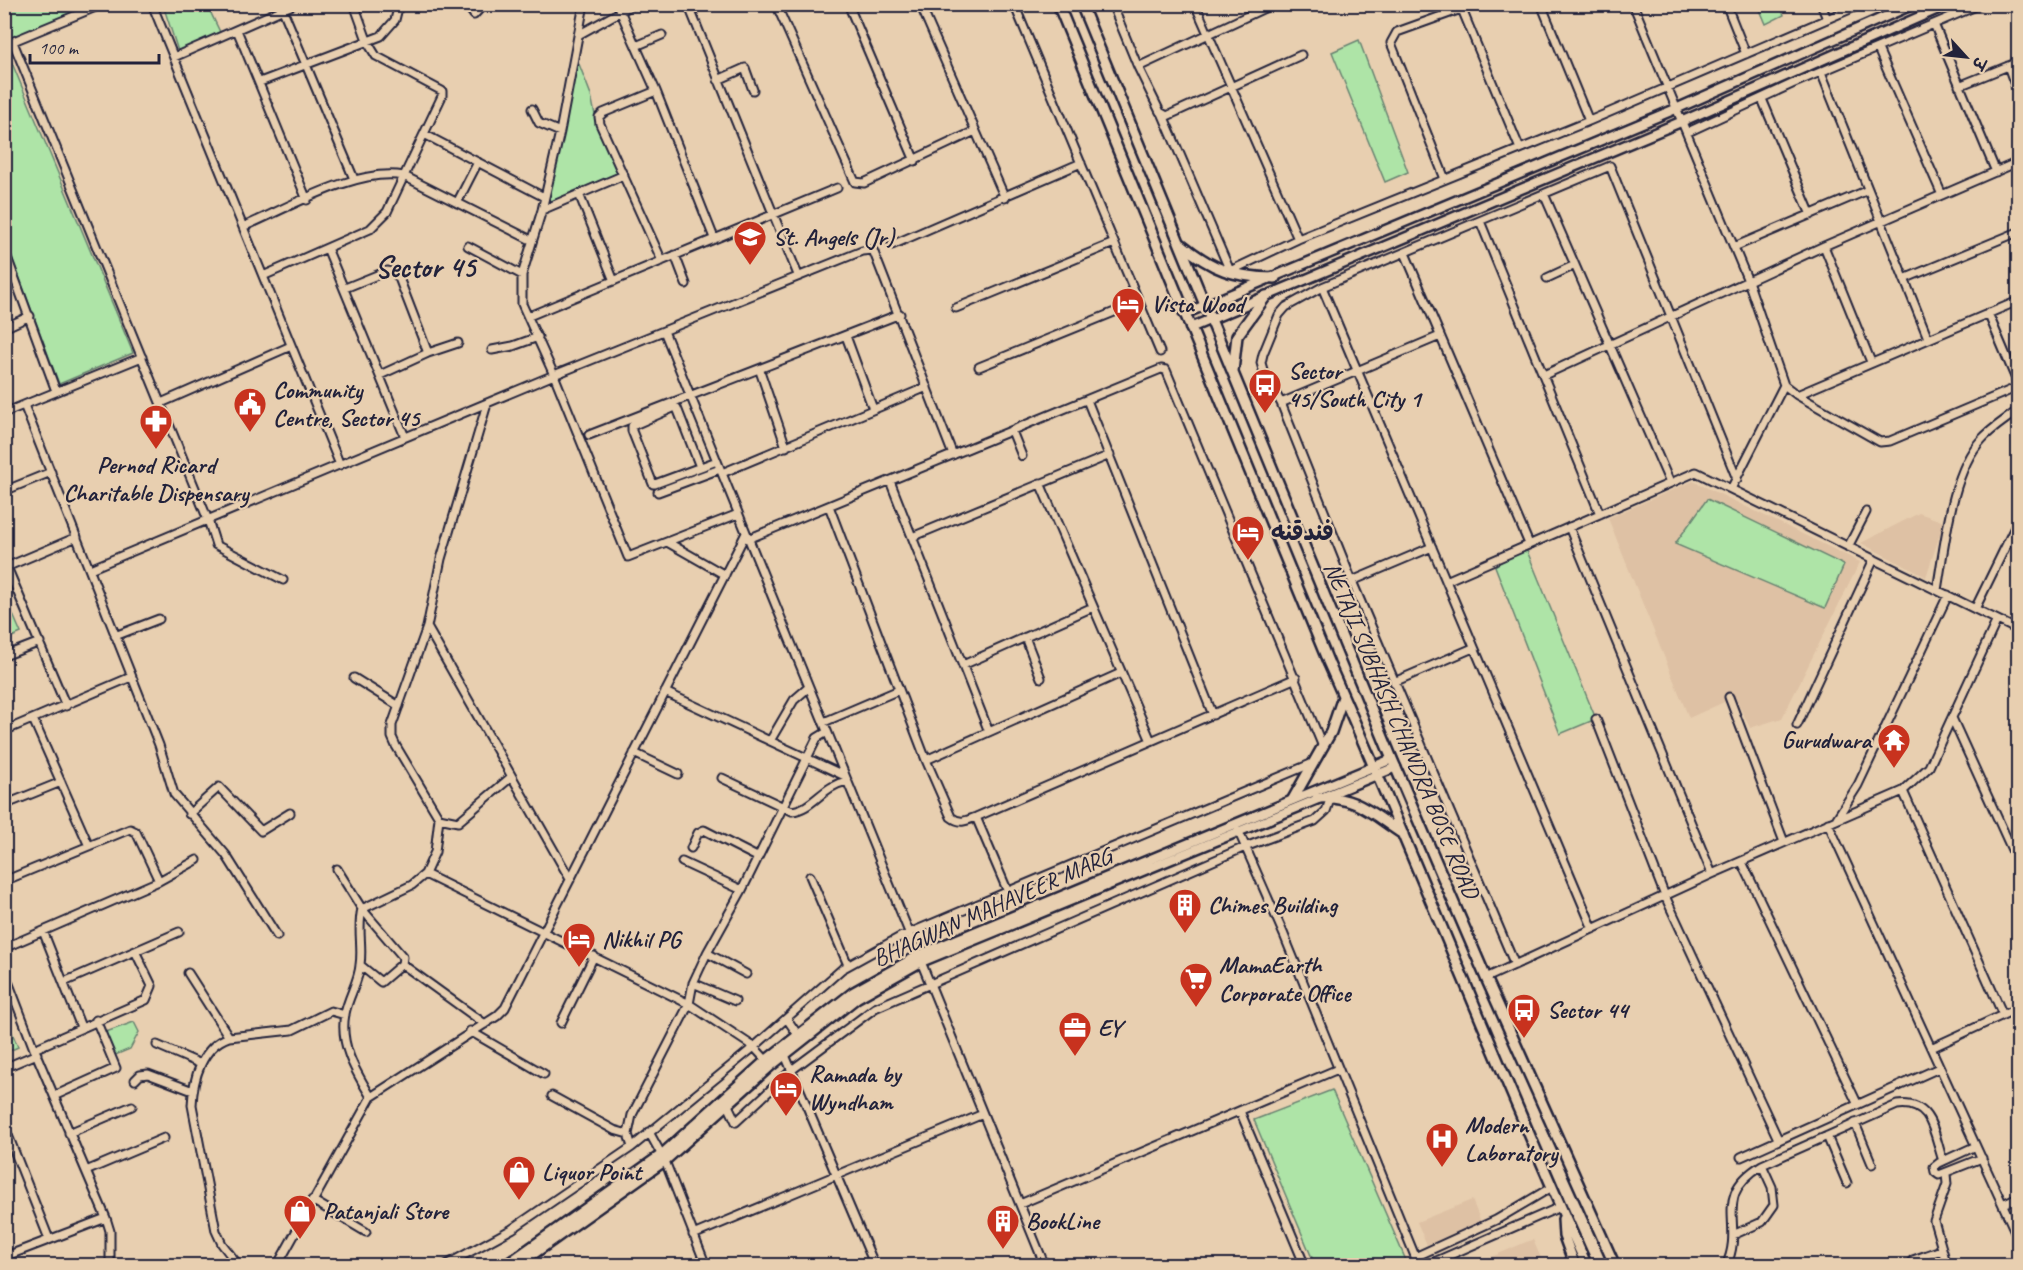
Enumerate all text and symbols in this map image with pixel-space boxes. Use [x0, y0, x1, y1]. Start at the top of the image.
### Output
scale bar [30, 27, 159, 65]
north arrow [1936, 27, 1996, 87]
text: 100 m [39, 37, 80, 59]
text: उ [1967, 52, 1991, 74]
school or university icon: St. Angels (Jr) [732, 219, 768, 266]
place label: St. Angels (Jr) [773, 222, 896, 252]
district label: Sector 45 [375, 248, 478, 286]
hotel icon: Vista Wood [1110, 286, 1146, 333]
place label: Vista Wood [1151, 289, 1248, 319]
place label: Sector 45/South City 1 [1288, 356, 1424, 414]
bus stop icon: Sector 45/South City 1 [1247, 367, 1283, 414]
place label: Community Centre, Sector 45 [273, 375, 422, 433]
public building icon: Community Centre, Sector 45 [232, 386, 268, 433]
pharmacy icon: Pernod Ricard Charitable Dispensary [138, 403, 174, 450]
place label: Pernod Ricard Charitable Dispensary [64, 450, 250, 508]
hotel icon: فندقنه [1230, 514, 1266, 561]
place label: فندقنه [1271, 517, 1334, 547]
street label: NETAJI SUBHASH CHANDRA BOSE ROAD [1317, 557, 1487, 905]
temple icon: Gurudwara [1876, 722, 1912, 769]
place label: Gurudwara [1781, 725, 1873, 755]
street label: BHAGWAN MAHAVEER MARG [868, 840, 1119, 973]
building icon: Chimes Building [1167, 887, 1203, 934]
place label: Chimes Building [1208, 890, 1339, 920]
hotel icon: Nikhil PG [561, 921, 597, 968]
place label: Nikhil PG [602, 924, 683, 954]
place label: MamaEarth Corporate Office [1219, 950, 1352, 1008]
supermarket icon: MamaEarth Corporate Office [1178, 961, 1214, 1008]
bus stop icon: Sector 44 [1506, 992, 1542, 1039]
place label: Sector 44 [1547, 995, 1631, 1025]
office icon: EY [1057, 1010, 1093, 1057]
place label: EY [1098, 1013, 1127, 1043]
place label: Ramada by Wyndham [809, 1059, 903, 1117]
hotel icon: Ramada by Wyndham [768, 1070, 804, 1117]
place label: Modern Laboratory [1465, 1110, 1559, 1168]
hospital icon: Modern Laboratory [1424, 1121, 1460, 1168]
shop icon: Liquor Point [501, 1154, 537, 1201]
place label: Liquor Point [542, 1157, 644, 1187]
shop icon: Patanjali Store [282, 1193, 318, 1240]
place label: Patanjali Store [323, 1196, 450, 1226]
building icon: BookLine [985, 1203, 1021, 1250]
place label: BookLine [1026, 1206, 1101, 1236]

